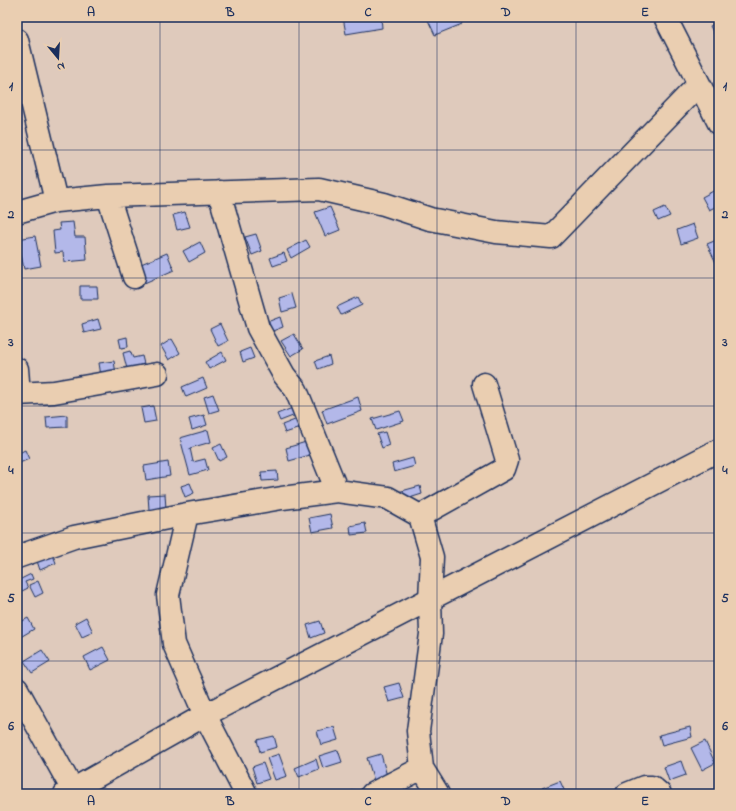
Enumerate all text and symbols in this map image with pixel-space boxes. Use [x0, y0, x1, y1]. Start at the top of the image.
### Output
text: A [87, 3, 95, 22]
text: B [225, 3, 235, 22]
text: C [364, 3, 372, 22]
text: D [500, 3, 511, 22]
text: E [641, 3, 649, 22]
north arrow [38, 38, 78, 78]
text: N [55, 58, 67, 75]
text: 1 [9, 77, 14, 96]
text: 1 [723, 77, 728, 96]
text: 2 [7, 205, 15, 224]
text: 2 [721, 205, 729, 224]
text: 3 [7, 333, 14, 352]
text: 3 [721, 333, 728, 352]
text: 4 [7, 461, 14, 480]
text: 4 [721, 461, 728, 480]
text: 5 [7, 589, 15, 608]
text: 5 [721, 589, 729, 608]
text: 6 [7, 717, 14, 736]
text: 6 [721, 717, 728, 736]
text: A [87, 792, 95, 811]
text: B [225, 792, 235, 811]
text: C [364, 792, 372, 811]
text: D [500, 792, 511, 811]
text: E [641, 792, 649, 811]

